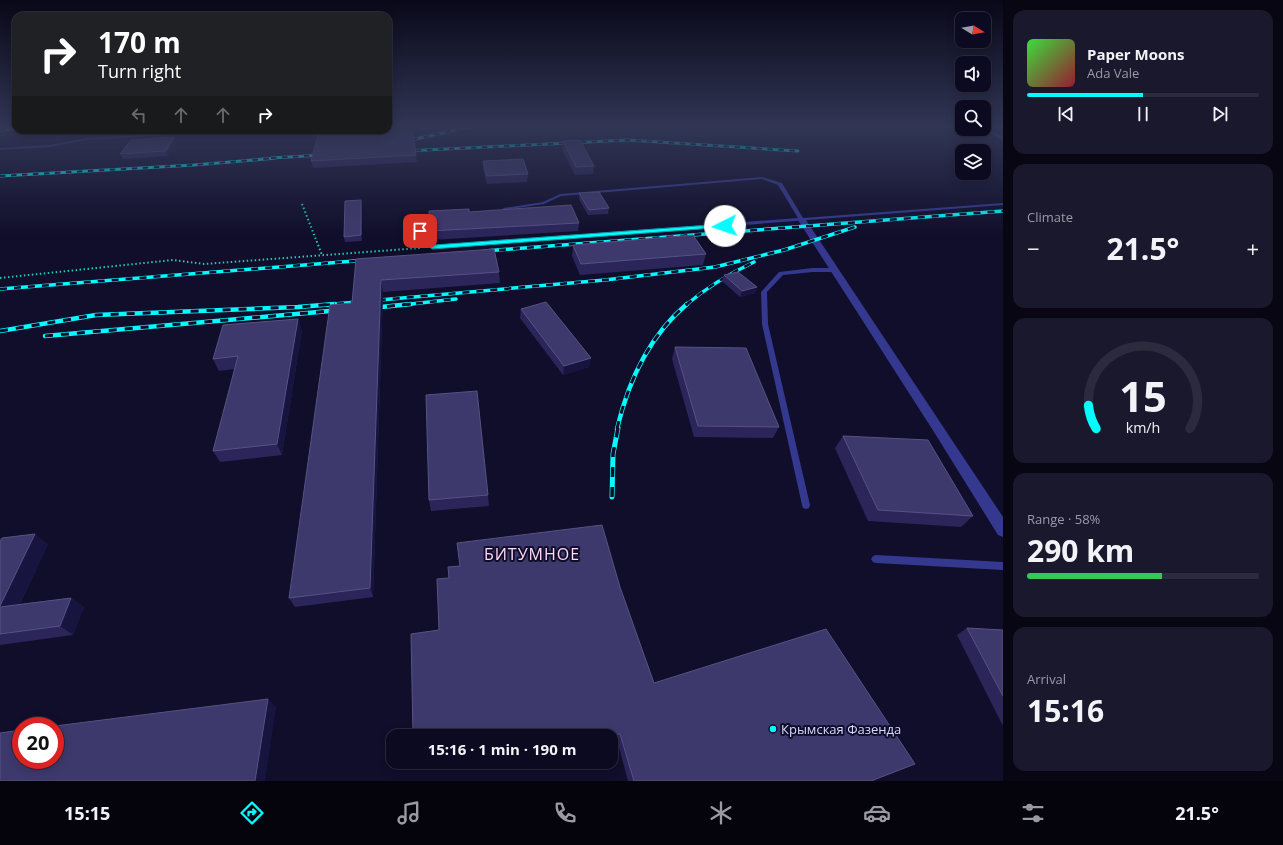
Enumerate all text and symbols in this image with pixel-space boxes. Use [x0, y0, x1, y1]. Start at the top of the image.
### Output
north arrow [955, 12, 991, 48]
map controls [955, 12, 991, 180]
text: 170 m [98, 23, 181, 61]
icon: right [32, 28, 84, 80]
text: Paper Moons [1087, 44, 1185, 64]
button: sound [955, 56, 991, 92]
text: Turn right [98, 59, 181, 83]
text: Ada Vale [1087, 64, 1139, 82]
button: search [955, 100, 991, 136]
icon: previous [1055, 103, 1077, 125]
icon: pause [1132, 103, 1154, 125]
icon: next [1209, 103, 1231, 125]
icon: left [128, 104, 150, 126]
icon: ahead [170, 104, 192, 126]
icon: ahead [212, 104, 234, 126]
icon: right [254, 104, 276, 126]
button: layers [955, 144, 991, 180]
position arrow [704, 205, 746, 247]
text: Climate [1027, 208, 1073, 226]
pin [403, 214, 437, 248]
icon: arrive [409, 220, 431, 242]
text: 21.5° [1107, 228, 1179, 269]
text: − [1027, 233, 1040, 263]
text: + [1246, 233, 1259, 263]
text: 15 [1119, 367, 1167, 423]
text: km/h [1126, 417, 1160, 436]
text: Range · 58% [1027, 510, 1100, 528]
text: 290 km [1027, 530, 1134, 571]
district label: БИТУМНОЕ [484, 543, 580, 565]
text: Arrival [1027, 670, 1066, 688]
text: 15:16 [1027, 690, 1104, 731]
speed limit sign: 20 [12, 717, 64, 769]
place label: Крымская Фазенда [781, 720, 901, 738]
marker: Крымская Фазенда [768, 724, 778, 734]
text: 15:16 · 1 min · 190 m [428, 739, 576, 759]
icon: directions [238, 799, 266, 827]
icon: music [395, 799, 423, 827]
icon: phone [551, 799, 579, 827]
icon: climate [707, 799, 735, 827]
icon: car [863, 799, 891, 827]
icon: filters [1019, 799, 1047, 827]
text: 15:15 [64, 801, 110, 825]
text: 21.5° [1175, 801, 1219, 825]

